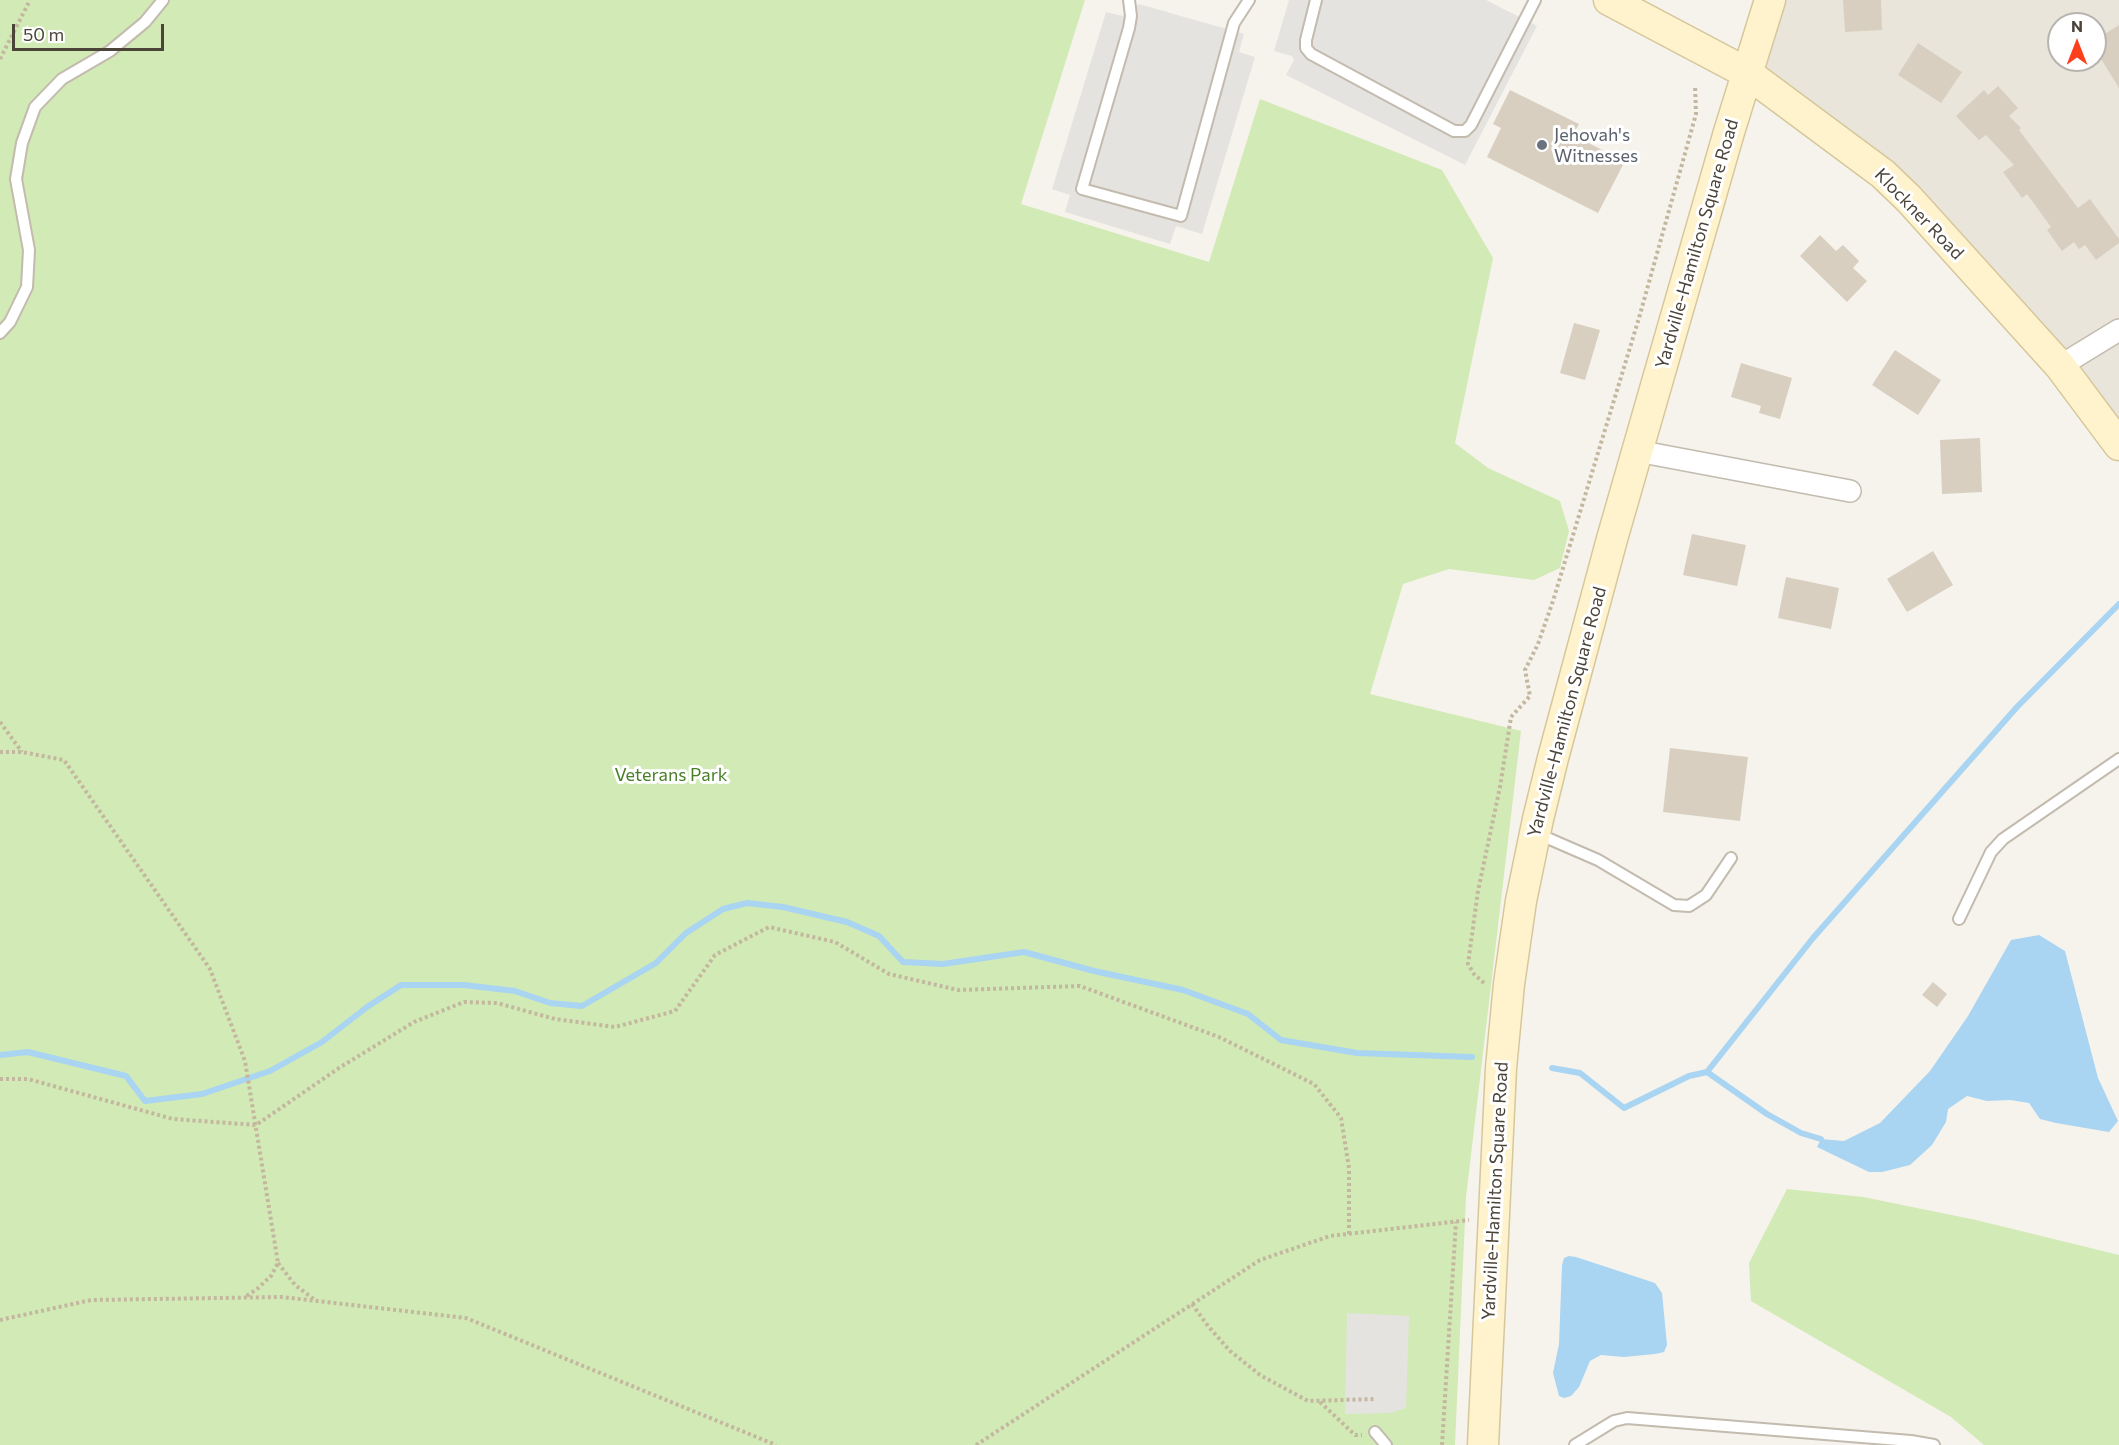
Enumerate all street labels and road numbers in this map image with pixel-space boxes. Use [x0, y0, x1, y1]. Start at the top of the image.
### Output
street label: Yardville-Hamilton Square Road [1651, 117, 1743, 371]
street label: Klockner Road [1870, 164, 1968, 264]
street label: Yardville-Hamilton Square Road [1523, 584, 1611, 840]
street label: Yardville-Hamilton Square Road [1477, 1061, 1513, 1321]

